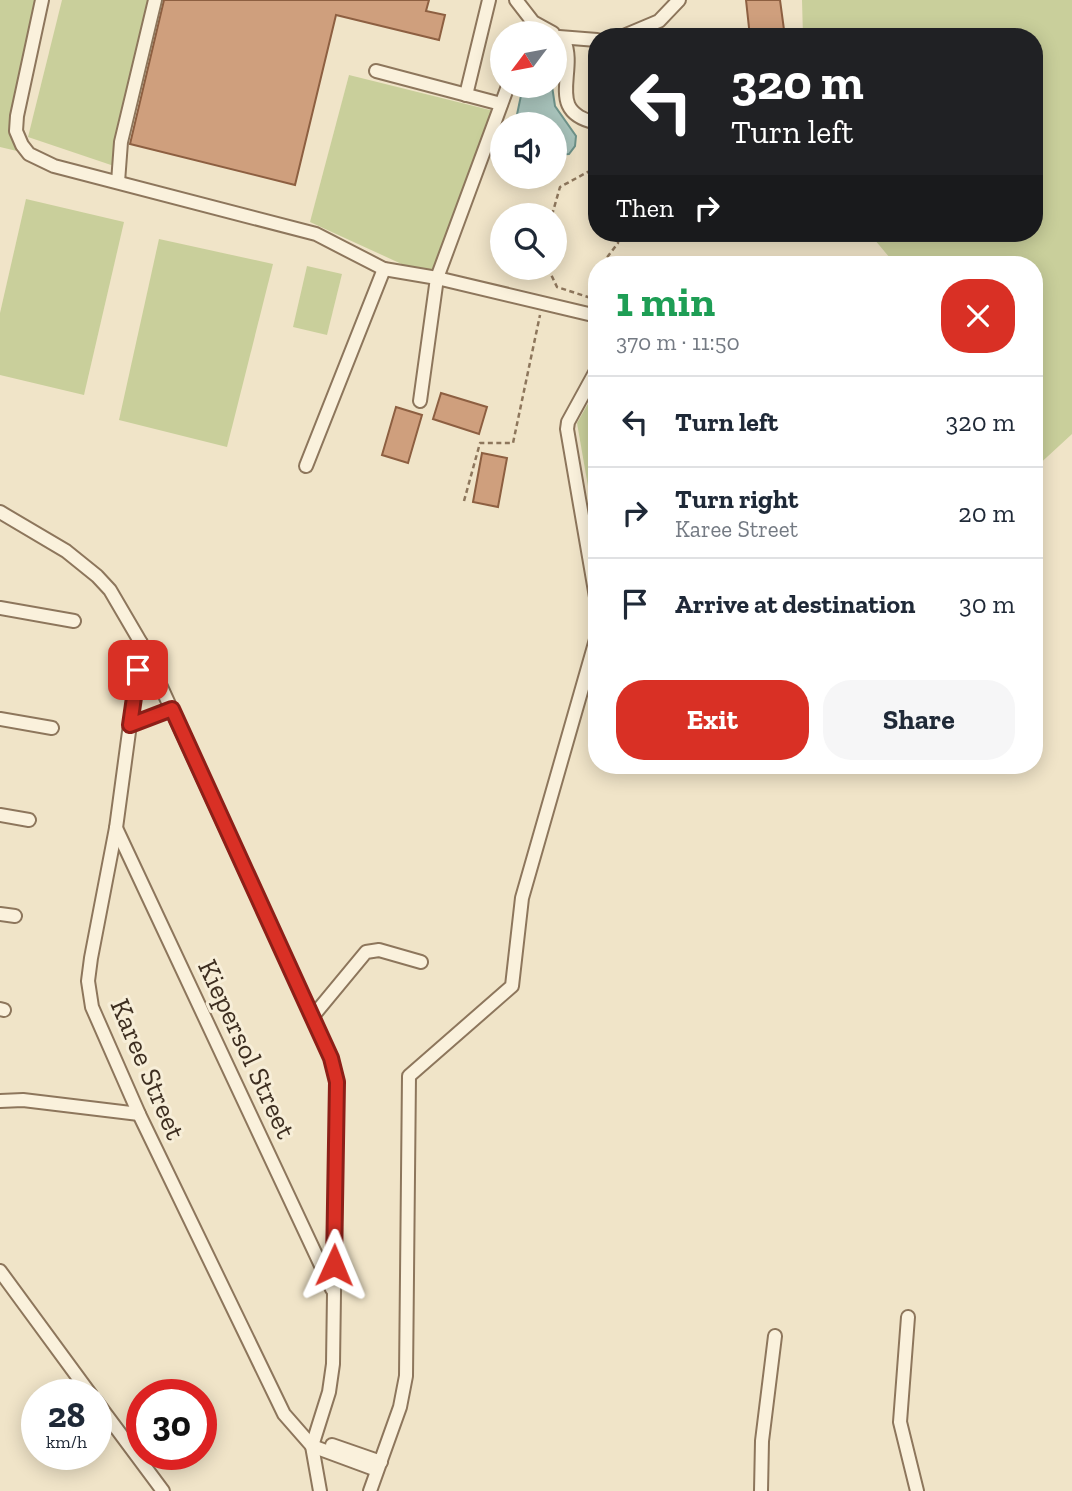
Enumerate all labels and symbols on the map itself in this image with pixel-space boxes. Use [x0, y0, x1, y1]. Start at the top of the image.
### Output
north arrow [490, 21, 567, 98]
pin [108, 640, 168, 700]
street label: Kiepersol Street [191, 954, 303, 1144]
street label: Karee Street [104, 994, 193, 1145]
position arrow [297, 1228, 371, 1302]
speed limit sign: 30 [126, 1379, 217, 1470]

